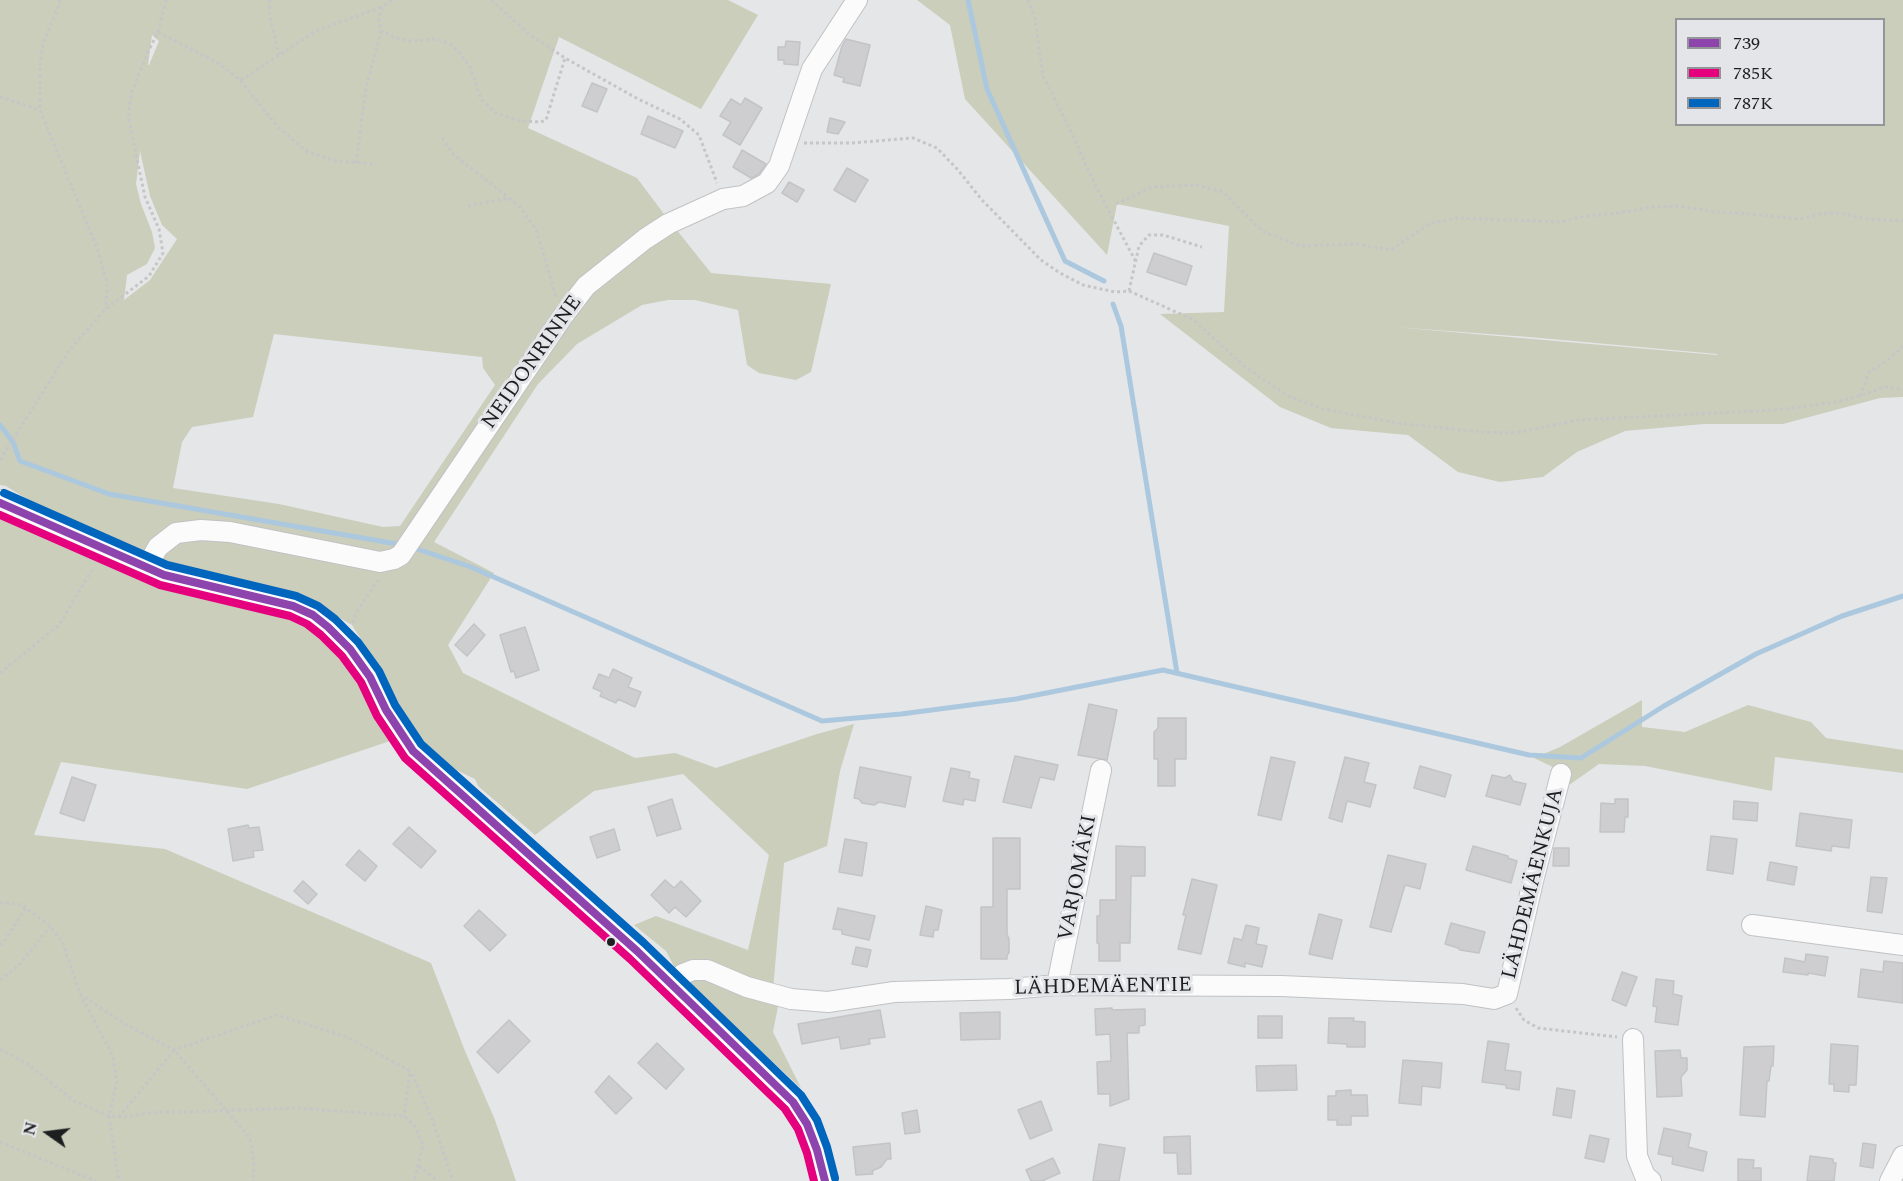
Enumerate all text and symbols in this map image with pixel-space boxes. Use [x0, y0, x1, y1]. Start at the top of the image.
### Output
legend [1675, 18, 1885, 126]
text: 739 [1733, 30, 1760, 57]
text: 785K [1733, 60, 1773, 87]
text: 787K [1733, 90, 1773, 117]
street label: NEIDONRINNE [478, 291, 588, 435]
street label: LÄHDEMÄENKUJA [1498, 786, 1570, 982]
street label: VARJOMÄKI [1054, 813, 1104, 943]
unlabelled marker [605, 936, 617, 948]
street label: LÄHDEMÄENTIE [1014, 974, 1192, 1002]
north arrow [18, 1103, 78, 1163]
text: N [17, 1119, 44, 1138]

